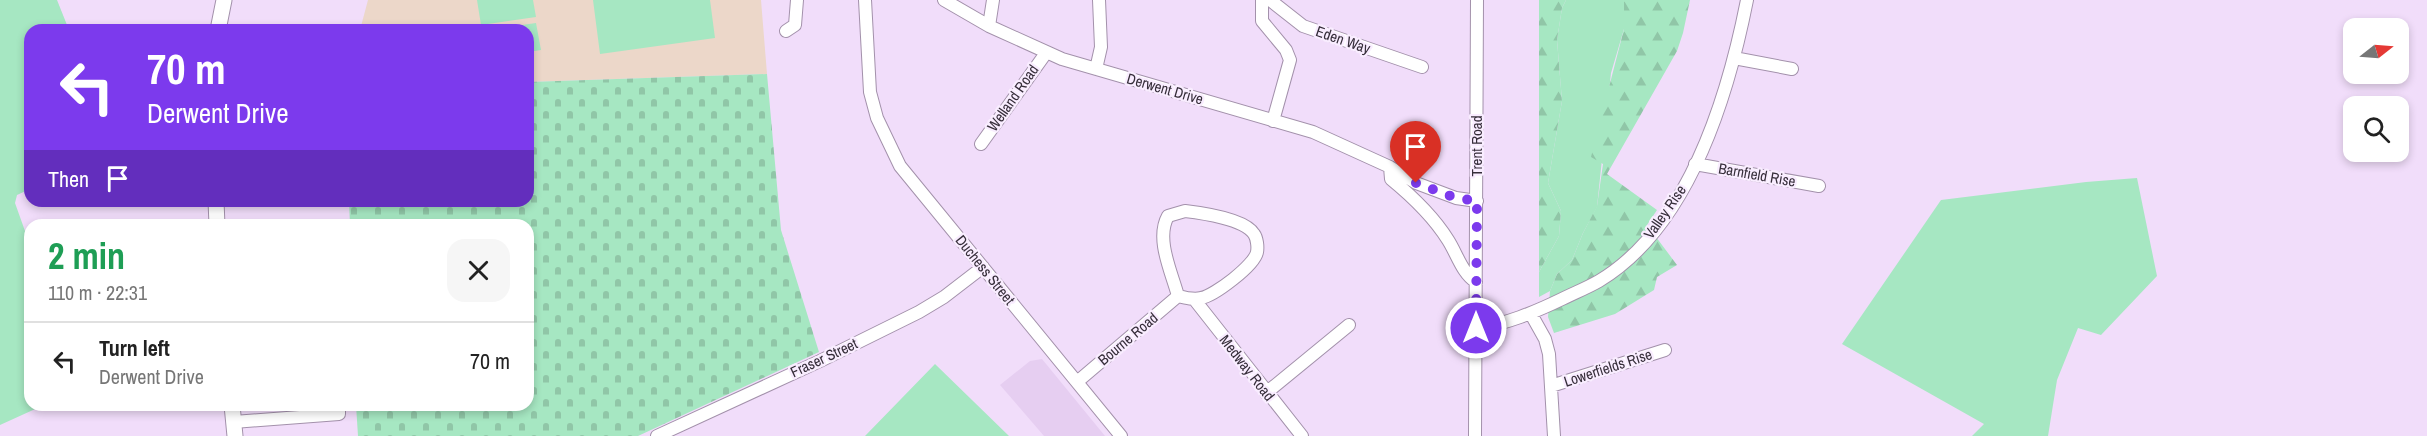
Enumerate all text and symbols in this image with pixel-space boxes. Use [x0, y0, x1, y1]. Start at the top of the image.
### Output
north arrow [2343, 18, 2409, 84]
map controls [2343, 18, 2409, 162]
street label: Eden Way [1313, 20, 1374, 59]
text: 70 m [147, 41, 226, 97]
icon: left [48, 48, 126, 126]
street label: Welland Road [982, 60, 1043, 135]
street label: Derwent Drive [1124, 68, 1206, 109]
text: Derwent Drive [147, 95, 288, 131]
button: search [2343, 96, 2409, 162]
street label: Trent Road [1466, 115, 1487, 177]
pin [1390, 121, 1441, 183]
icon: arrive [1399, 130, 1432, 163]
street label: Barnfield Rise [1717, 157, 1797, 192]
icon: arrive [101, 162, 134, 195]
text: Then [48, 164, 89, 194]
street label: Valley Rise [1638, 180, 1691, 243]
street label: Duchess Street [951, 230, 1020, 309]
text: 2 min [48, 232, 125, 280]
button: close [447, 239, 510, 302]
text: 110 m · 22:31 [48, 279, 147, 306]
position arrow [1444, 296, 1508, 360]
street label: Bourne Road [1093, 307, 1162, 370]
street label: Medway Road [1215, 330, 1280, 405]
text: Turn left [99, 333, 170, 363]
street label: Fraser Street [787, 333, 861, 382]
street label: Lowerfields Rise [1561, 343, 1655, 392]
icon: left [48, 345, 81, 378]
text: 70 m [470, 346, 510, 376]
text: Derwent Drive [99, 363, 204, 390]

